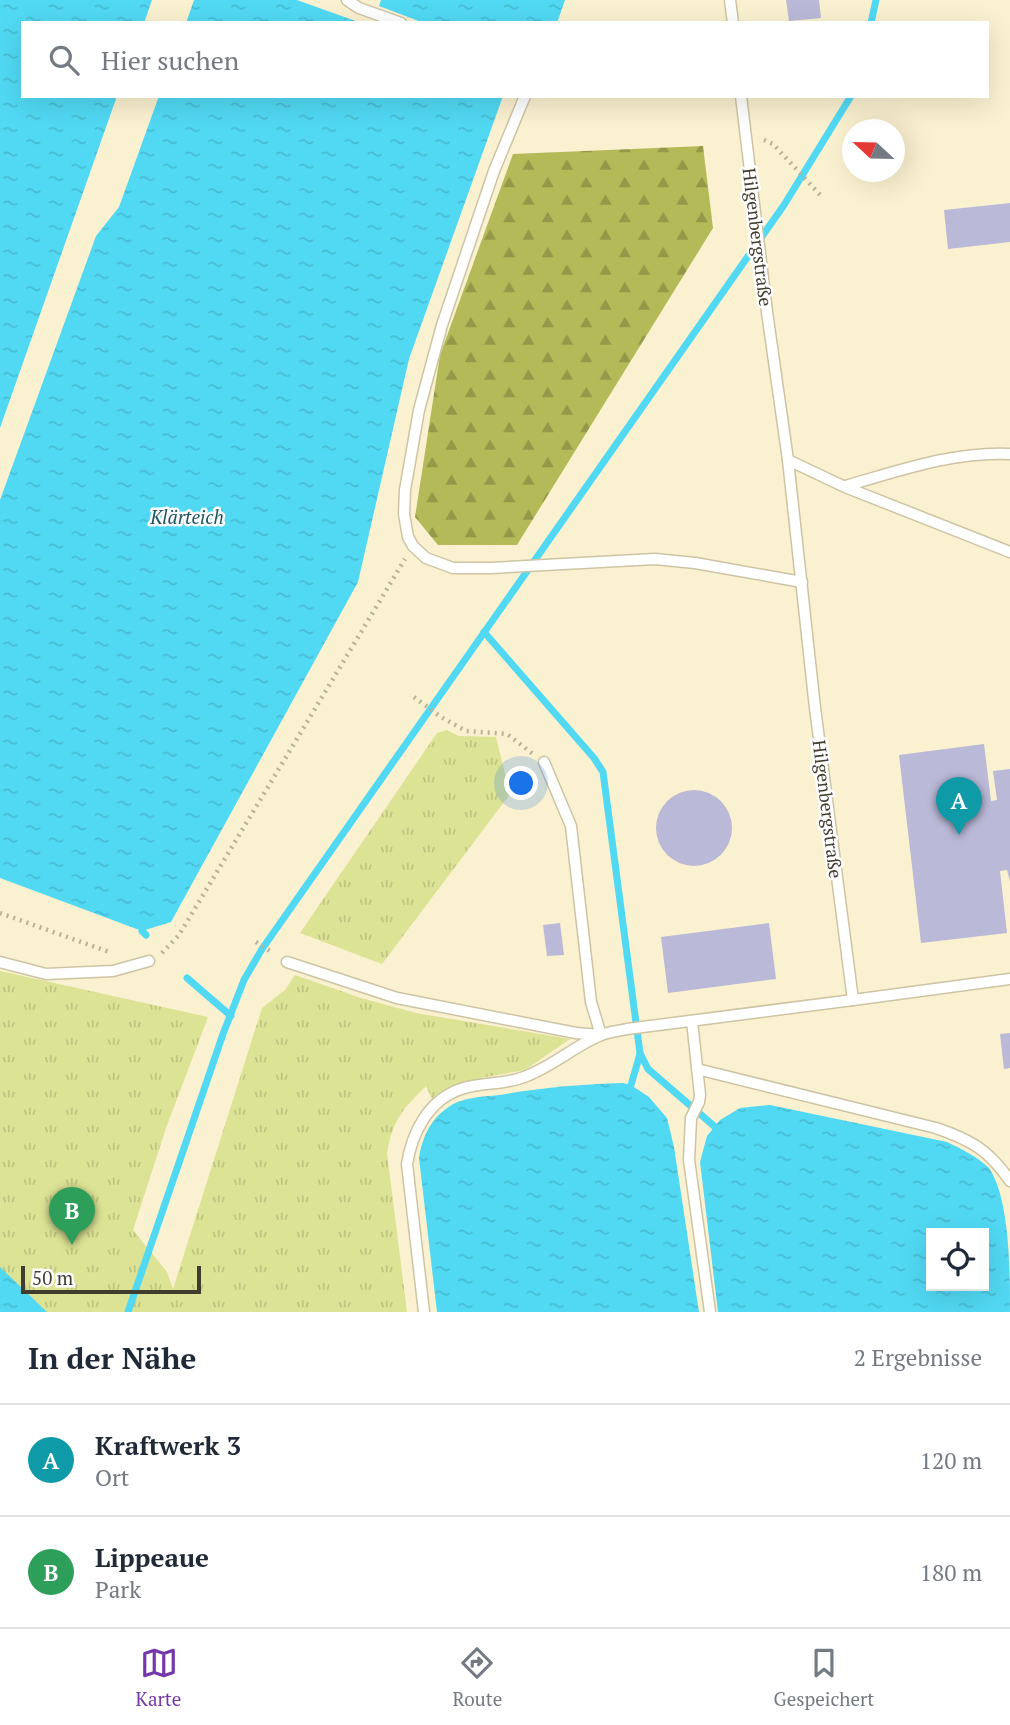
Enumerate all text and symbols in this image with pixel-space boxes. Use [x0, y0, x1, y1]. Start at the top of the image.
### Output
search box [21, 21, 989, 98]
icon: search [45, 41, 83, 79]
text: Hier suchen [101, 43, 239, 77]
north arrow [842, 119, 905, 182]
street label: Hilgenbergstraße [738, 166, 778, 308]
water label: Klärteich [149, 504, 224, 529]
street label: Hilgenbergstraße [808, 738, 848, 880]
your location [504, 766, 538, 800]
pin: A [936, 777, 982, 835]
pin: B [49, 1187, 95, 1245]
map controls [926, 1228, 989, 1291]
button: locate [926, 1228, 989, 1291]
scale bar [21, 1263, 201, 1295]
text: 50 m [32, 1265, 73, 1290]
text: In der Nähe [28, 1338, 196, 1378]
text: 2 Ergebnisse [854, 1342, 982, 1373]
text: Kraftwerk 3 [95, 1428, 241, 1462]
text: A [43, 1445, 59, 1476]
text: 120 m [920, 1445, 982, 1476]
text: Ort [95, 1462, 129, 1493]
text: Lippeaue [95, 1540, 209, 1574]
text: B [44, 1557, 58, 1588]
text: 180 m [920, 1557, 982, 1588]
text: Park [95, 1574, 141, 1605]
tab: Karte [136, 1644, 181, 1711]
tab: Route [453, 1644, 502, 1711]
tab: Gespeichert [774, 1644, 874, 1711]

